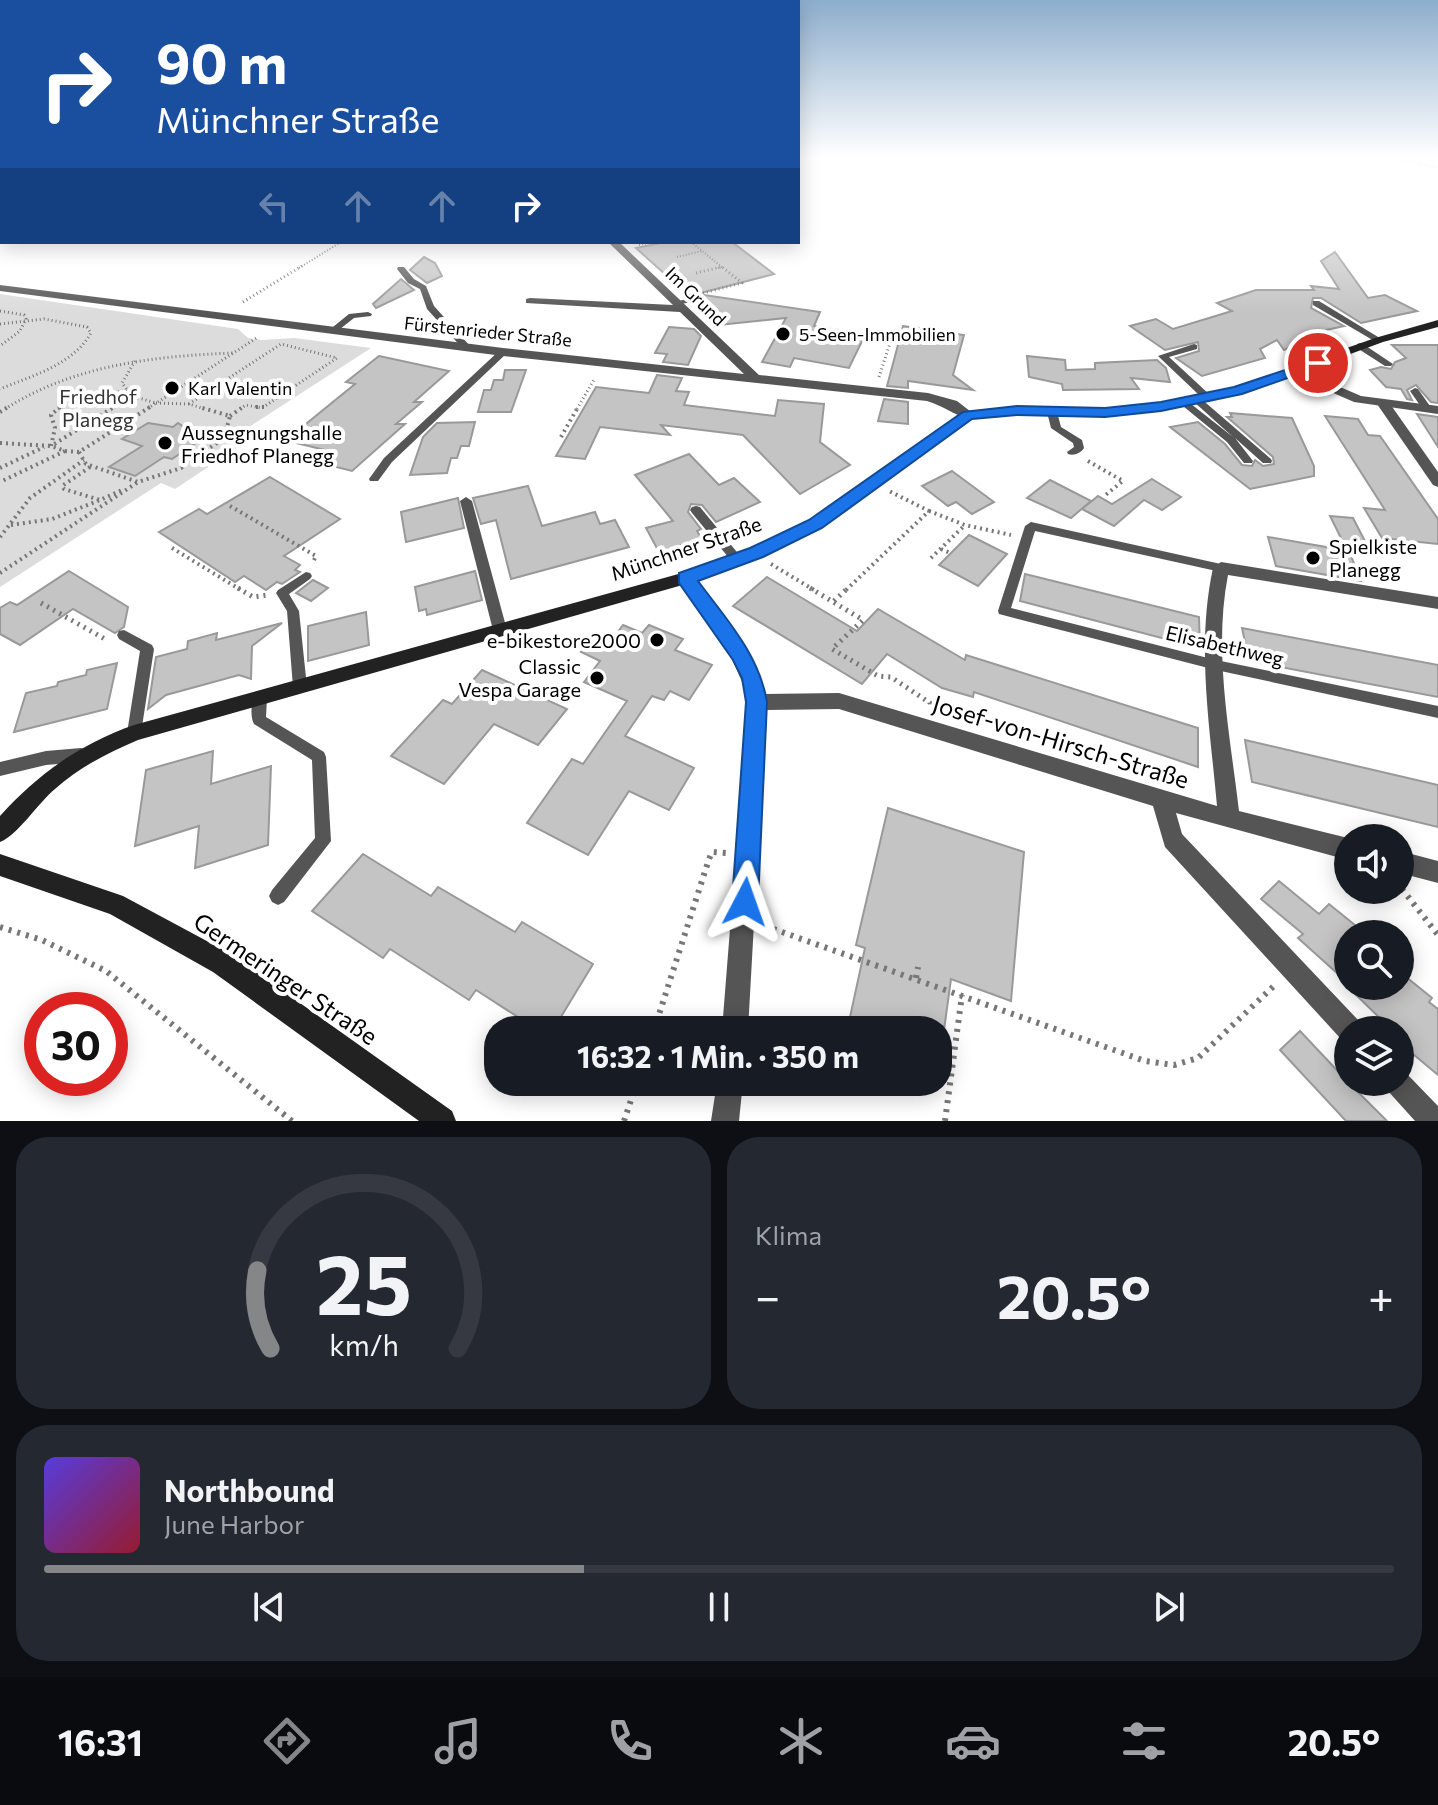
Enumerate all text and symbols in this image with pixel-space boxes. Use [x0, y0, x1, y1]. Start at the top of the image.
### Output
text: 90 m [156, 27, 287, 96]
icon: right [24, 32, 128, 136]
text: Münchner Straße [156, 96, 440, 140]
icon: left [252, 184, 296, 228]
icon: ahead [336, 184, 380, 228]
icon: ahead [420, 184, 464, 228]
icon: right [504, 184, 548, 228]
street label: Im Grund [661, 262, 731, 330]
street label: Fürstenrieder Straße [403, 311, 573, 351]
place label: 5-Seen-Immobilien [799, 323, 956, 345]
marker: 5-Seen-Immobilien [774, 325, 792, 343]
pin [1284, 329, 1352, 397]
icon: arrive [1296, 341, 1340, 385]
place label: Karl Valentin [188, 377, 292, 399]
marker: Karl Valentin [163, 379, 181, 397]
park label: Friedhof Planegg [59, 384, 137, 431]
place label: Aussegnungshalle Friedhof Planegg [181, 420, 342, 467]
marker: Aussegnungshalle Friedhof Planegg [156, 434, 174, 452]
street label: Münchner Straße [608, 511, 764, 585]
place label: Spielkiste Planegg [1329, 534, 1417, 581]
marker: Spielkiste Planegg [1304, 549, 1322, 567]
street label: Elisabethweg [1164, 620, 1286, 670]
place label: e-bikestore2000 [487, 628, 641, 652]
marker: e-bikestore2000 [648, 631, 666, 649]
place label: Classic Vespa Garage [458, 654, 581, 701]
marker: Classic Vespa Garage [588, 669, 606, 687]
street label: Josef-von-Hirsch-Straße [929, 688, 1193, 794]
map controls [1334, 824, 1414, 1096]
button: sound [1334, 824, 1414, 904]
position arrow [703, 860, 787, 944]
street label: Germeringer Straße [189, 906, 383, 1050]
button: search [1334, 920, 1414, 1000]
speed limit sign: 30 [24, 992, 128, 1096]
button: layers [1334, 1016, 1414, 1096]
text: 16:32 · 1 Min. · 350 m [577, 1037, 859, 1074]
text: Klima [755, 1219, 822, 1250]
text: 25 [316, 1230, 411, 1332]
text: 20.5° [997, 1258, 1151, 1331]
text: − [755, 1268, 780, 1322]
text: + [1368, 1268, 1394, 1322]
text: km/h [329, 1327, 398, 1362]
text: Northbound [164, 1471, 335, 1508]
text: June Harbor [164, 1508, 304, 1539]
icon: previous [247, 1585, 291, 1629]
icon: pause [697, 1585, 741, 1629]
icon: next [1147, 1585, 1191, 1629]
icon: directions [259, 1713, 315, 1769]
icon: music [430, 1713, 486, 1769]
icon: phone [602, 1713, 658, 1769]
icon: climate [773, 1713, 829, 1769]
icon: car [945, 1713, 1001, 1769]
icon: filters [1116, 1713, 1172, 1769]
text: 16:31 [58, 1719, 143, 1763]
text: 20.5° [1288, 1719, 1380, 1763]

